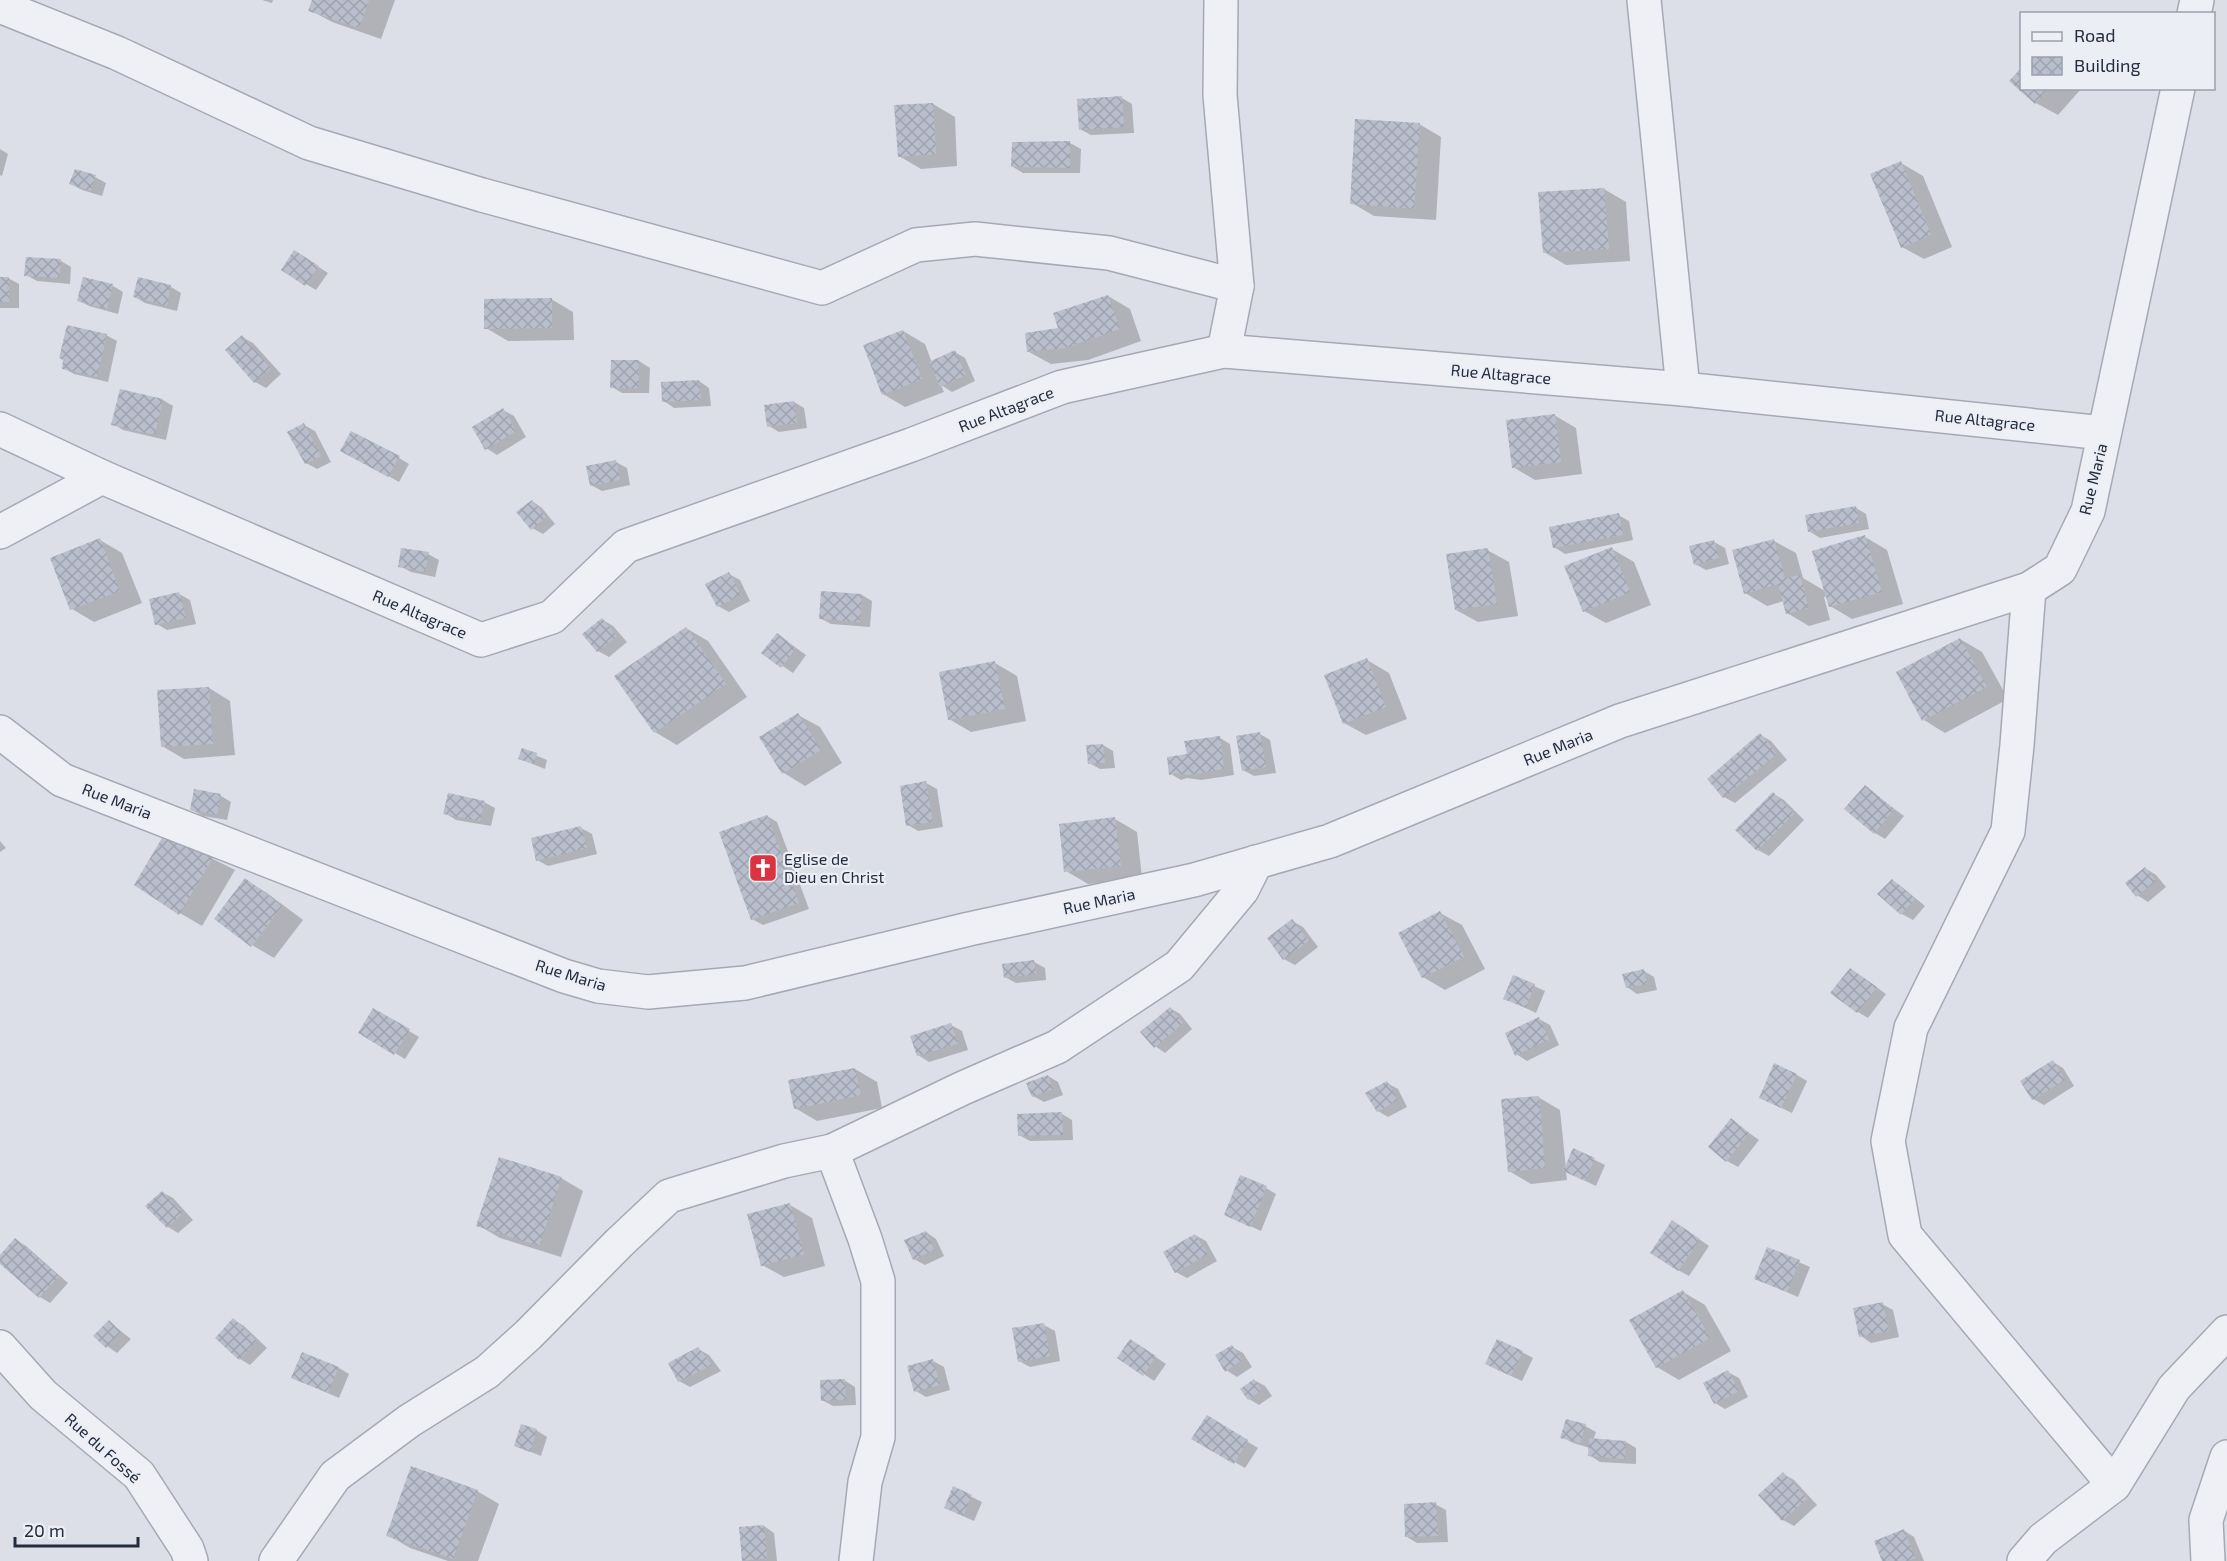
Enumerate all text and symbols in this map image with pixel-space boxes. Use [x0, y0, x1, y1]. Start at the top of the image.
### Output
legend [2020, 12, 2215, 90]
text: Road [2074, 24, 2115, 46]
text: Building [2074, 54, 2141, 76]
street label: Rue Altagrace [1450, 360, 1552, 387]
street label: Rue Altagrace [955, 382, 1056, 435]
street label: Rue Altagrace [1934, 405, 2036, 434]
street label: Rue Maria [2074, 441, 2111, 517]
street label: Rue Altagrace [370, 585, 470, 642]
street label: Rue Maria [1520, 724, 1595, 769]
street label: Rue Maria [80, 779, 155, 823]
place label: Eglise de Dieu en Christ [784, 849, 884, 886]
church icon: Eglise de Dieu en Christ [747, 852, 779, 884]
street label: Rue Maria [1061, 884, 1137, 917]
street label: Rue Maria [533, 955, 609, 994]
street label: Rue du Fossé [62, 1409, 145, 1487]
scale bar [15, 1510, 138, 1548]
text: 20 m [24, 1519, 65, 1541]

